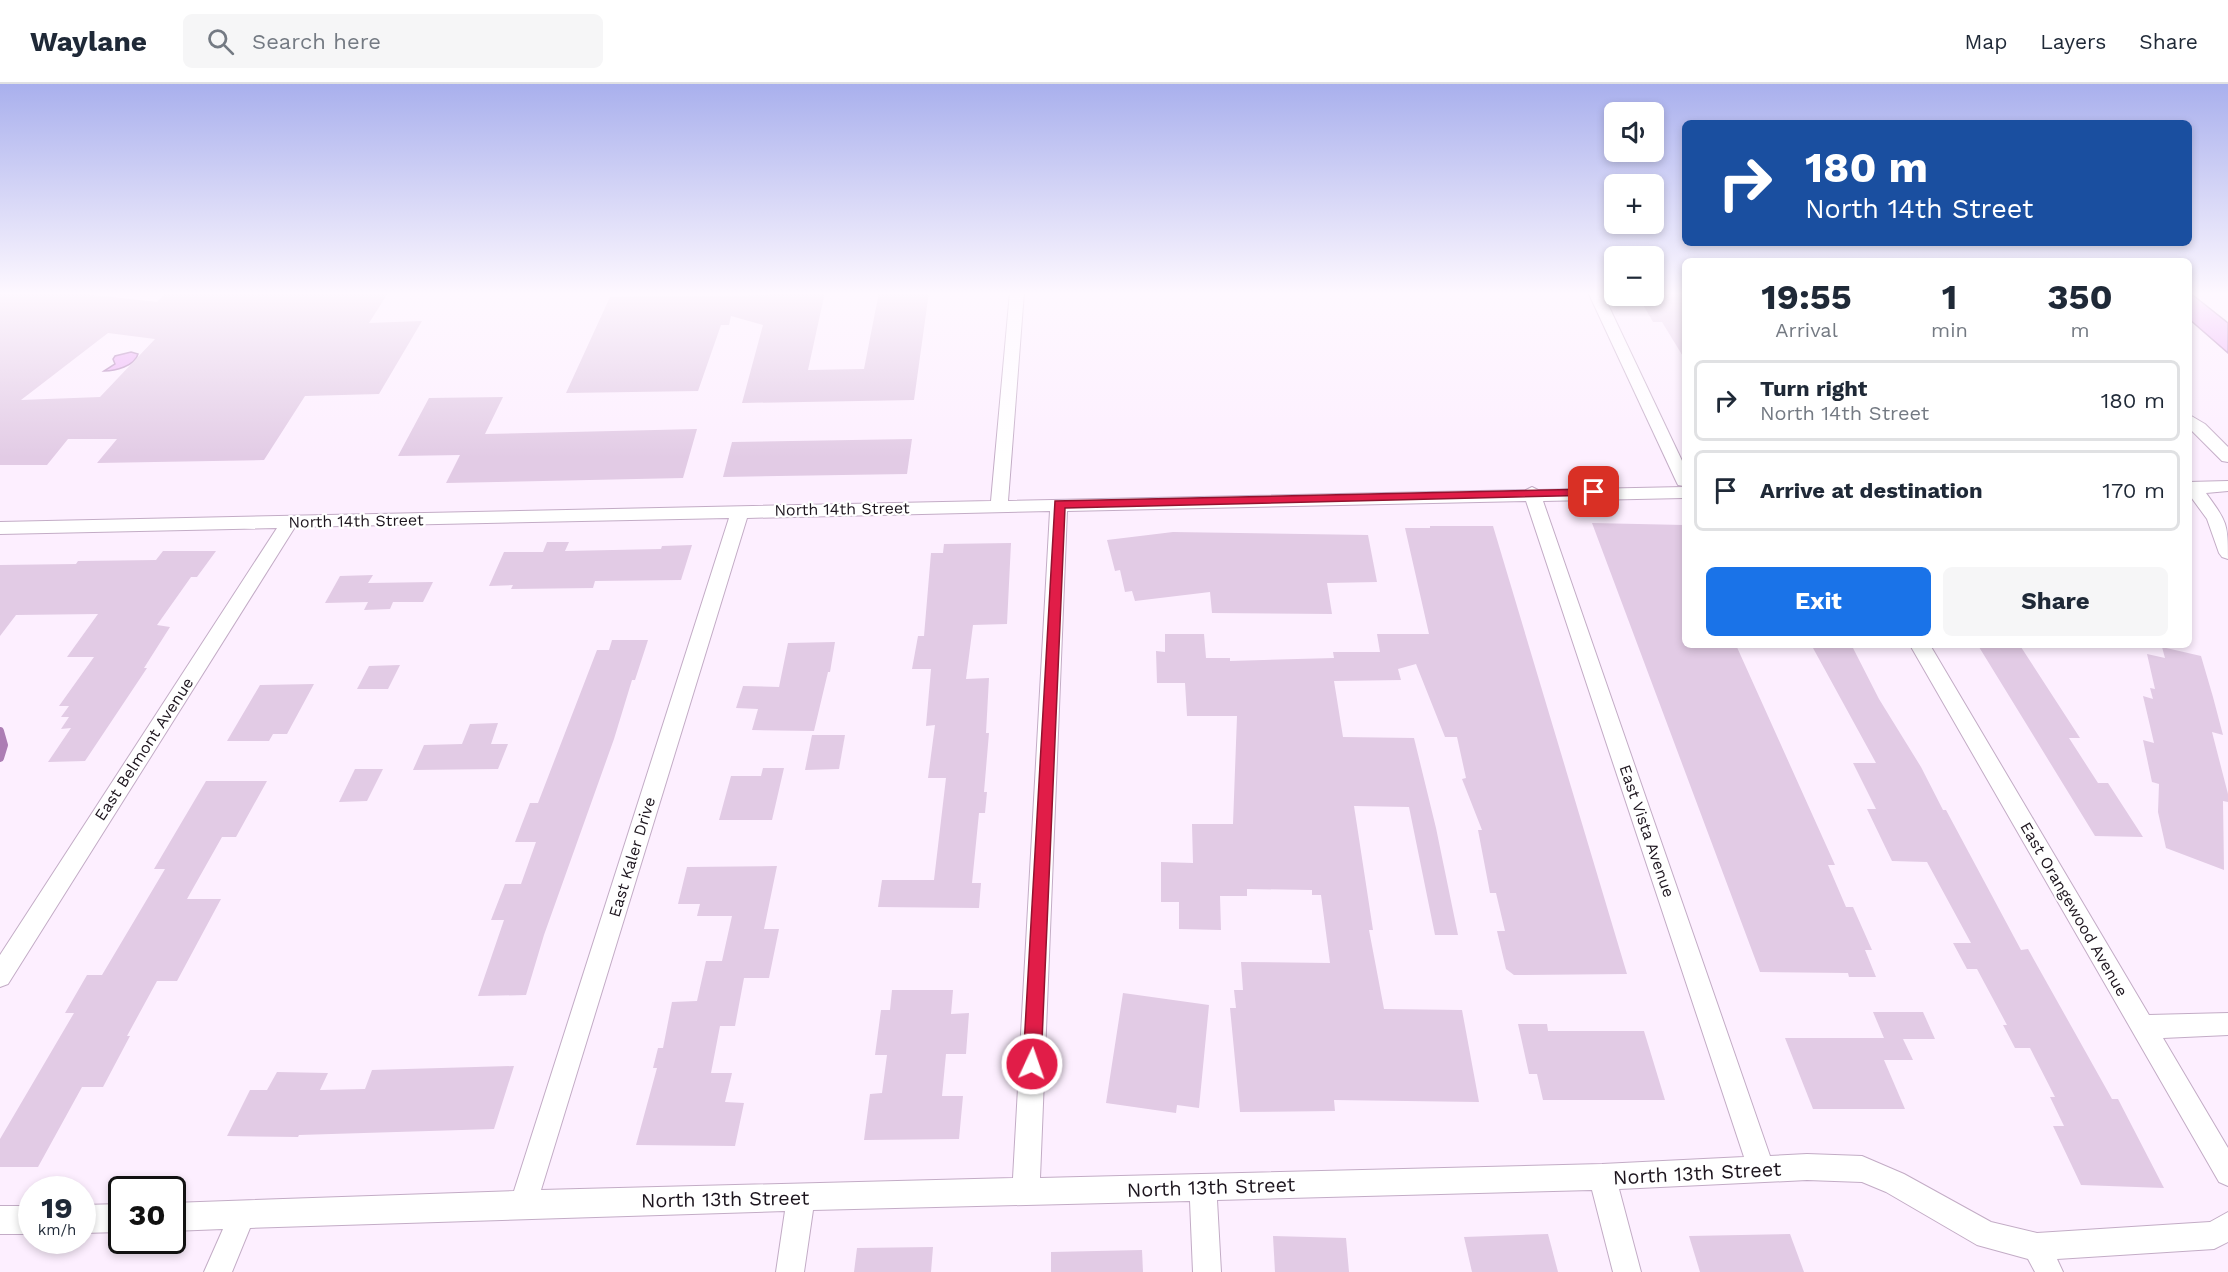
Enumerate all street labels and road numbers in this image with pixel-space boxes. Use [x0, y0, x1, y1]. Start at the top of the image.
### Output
street label: North 14th Street [774, 498, 910, 520]
street label: North 14th Street [288, 510, 424, 532]
street label: East Belmont Avenue [91, 674, 197, 824]
street label: East Vista Avenue [1615, 762, 1679, 900]
street label: East Kaler Drive [605, 795, 659, 919]
street label: East Orangewood Avenue [2016, 818, 2132, 1000]
street label: North 13th Street [1612, 1157, 1782, 1189]
street label: North 13th Street [1126, 1172, 1296, 1202]
street label: North 13th Street [641, 1186, 810, 1212]

